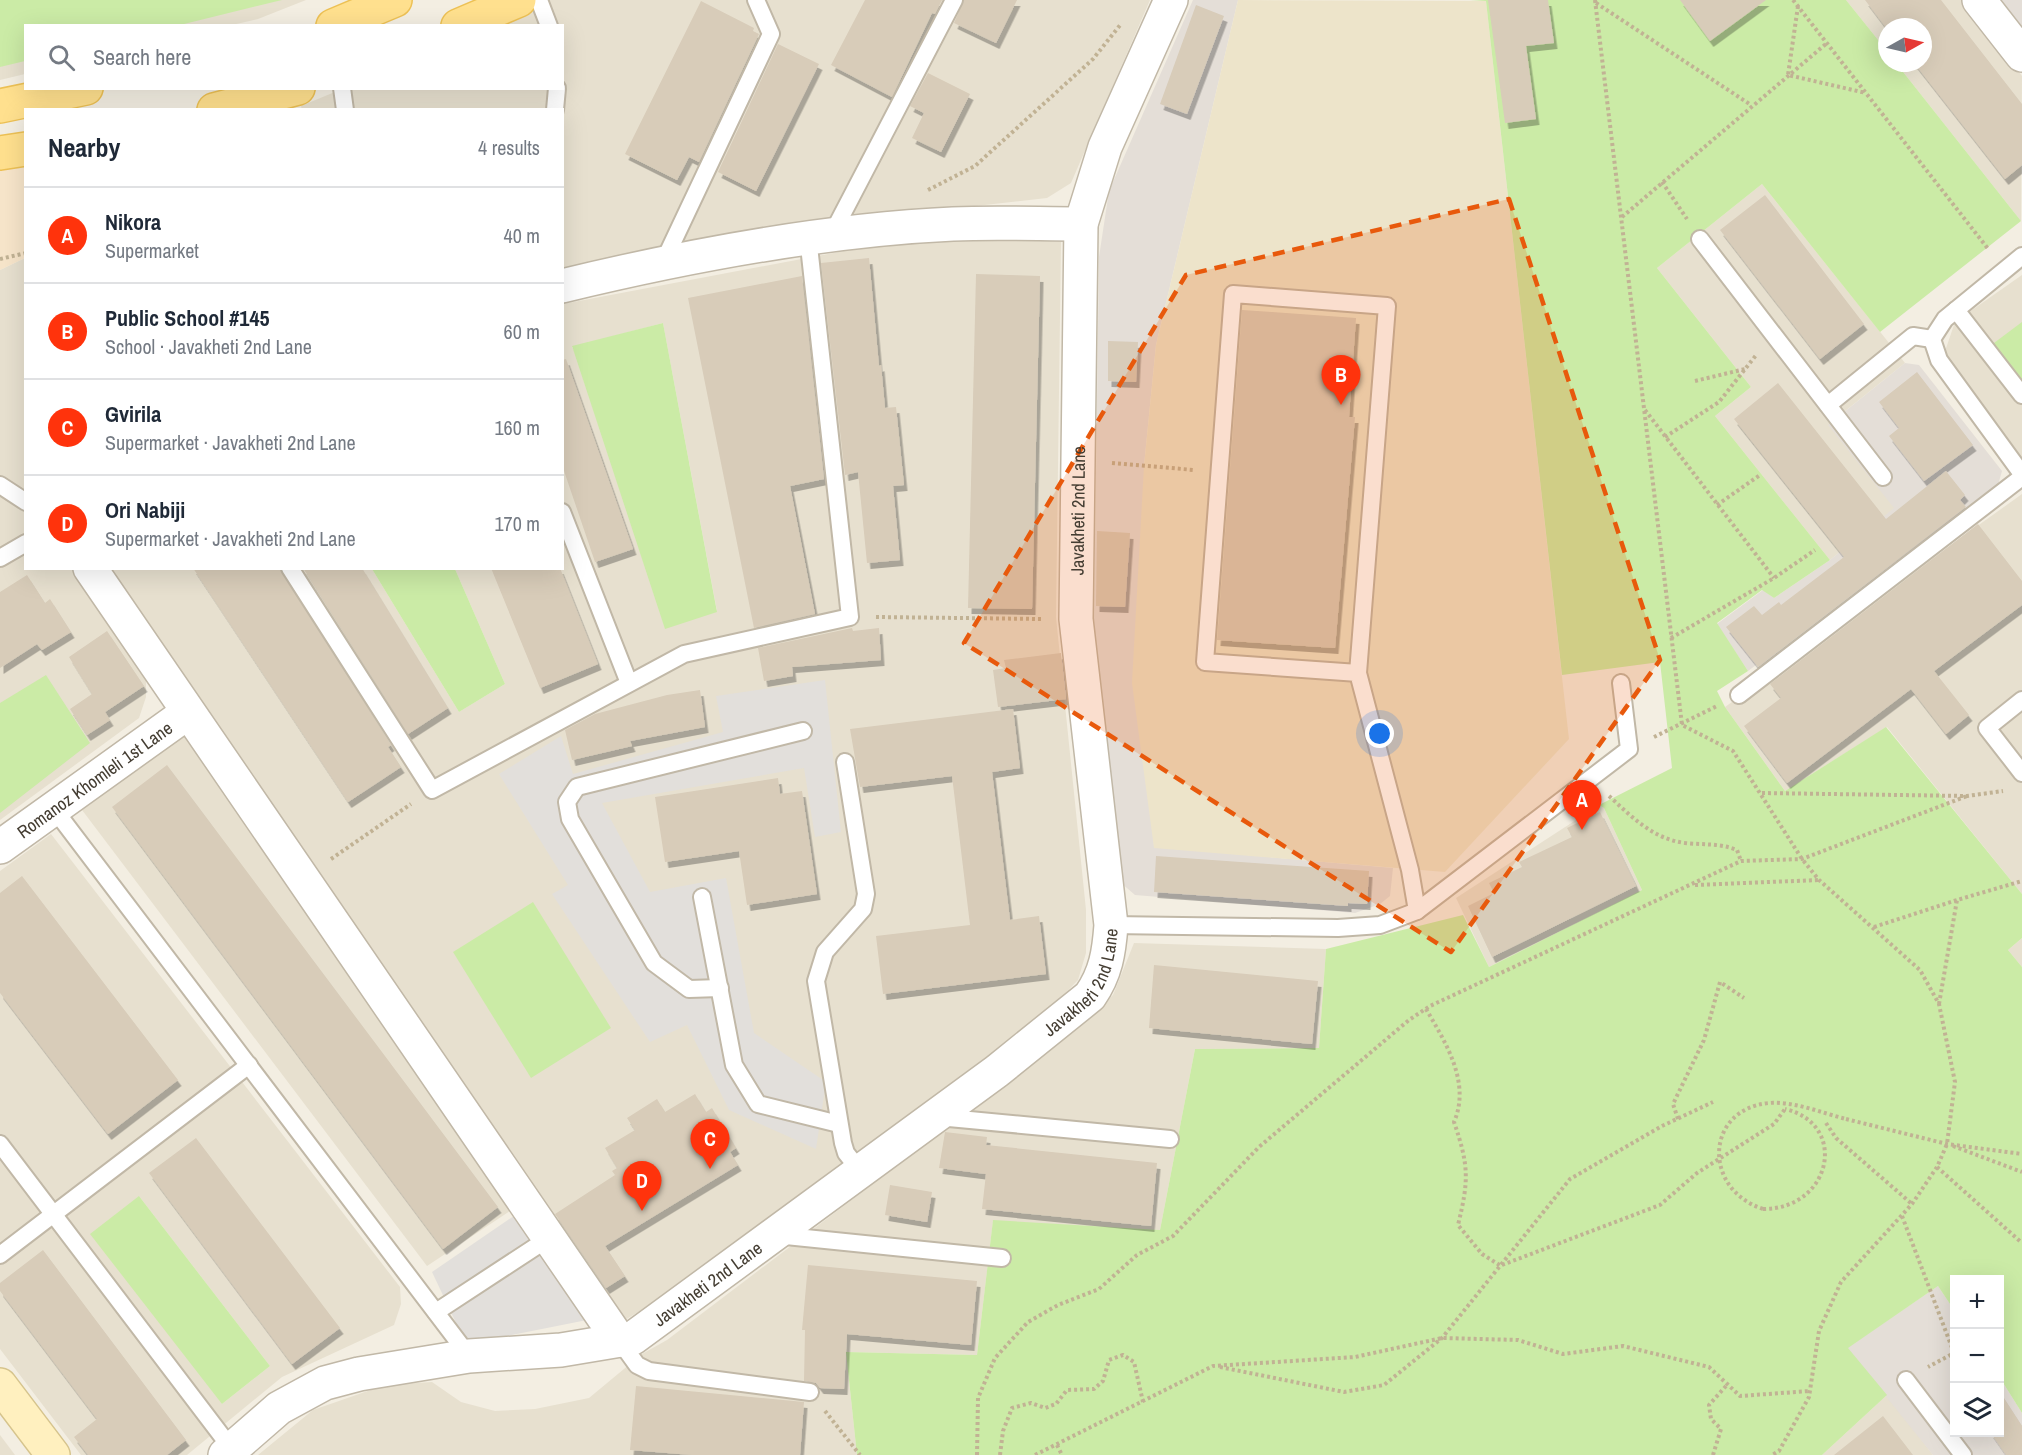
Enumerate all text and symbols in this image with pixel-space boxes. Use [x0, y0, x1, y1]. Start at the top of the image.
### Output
north arrow [1878, 18, 1932, 72]
search box [24, 24, 564, 90]
icon: search [45, 41, 78, 74]
text: Search here [93, 42, 191, 72]
text: Nearby [48, 130, 120, 165]
text: 4 results [478, 134, 540, 161]
text: Nikora [105, 207, 161, 237]
text: A [62, 222, 73, 249]
text: 40 m [504, 222, 540, 249]
text: Supermarket [105, 237, 199, 264]
text: Public School #145 [105, 303, 269, 333]
text: B [62, 318, 73, 345]
text: 60 m [504, 318, 540, 345]
text: School · Javakheti 2nd Lane [105, 333, 312, 360]
pin: B [1322, 356, 1360, 405]
text: Gvirila [105, 399, 161, 429]
text: C [62, 414, 73, 441]
text: 160 m [494, 414, 540, 441]
text: Supermarket · Javakheti 2nd Lane [105, 429, 356, 456]
street label: Javakheti 2nd Lane [1064, 446, 1091, 575]
text: Ori Nabiji [105, 495, 185, 525]
text: D [62, 510, 73, 537]
text: 170 m [494, 510, 540, 537]
text: Supermarket · Javakheti 2nd Lane [105, 525, 356, 552]
street label: Romanoz Khomleli 1st Lane [12, 715, 177, 844]
your location [1365, 719, 1394, 748]
pin: A [1562, 780, 1602, 830]
street label: Javakheti 2nd Lane [1038, 927, 1123, 1042]
pin: C [690, 1120, 730, 1169]
pin: D [622, 1162, 662, 1211]
street label: Javakheti 2nd Lane [648, 1235, 767, 1332]
map controls [1950, 1275, 2004, 1437]
button: + [1950, 1275, 2004, 1329]
button: − [1950, 1329, 2004, 1383]
button: layers [1950, 1383, 2004, 1437]

